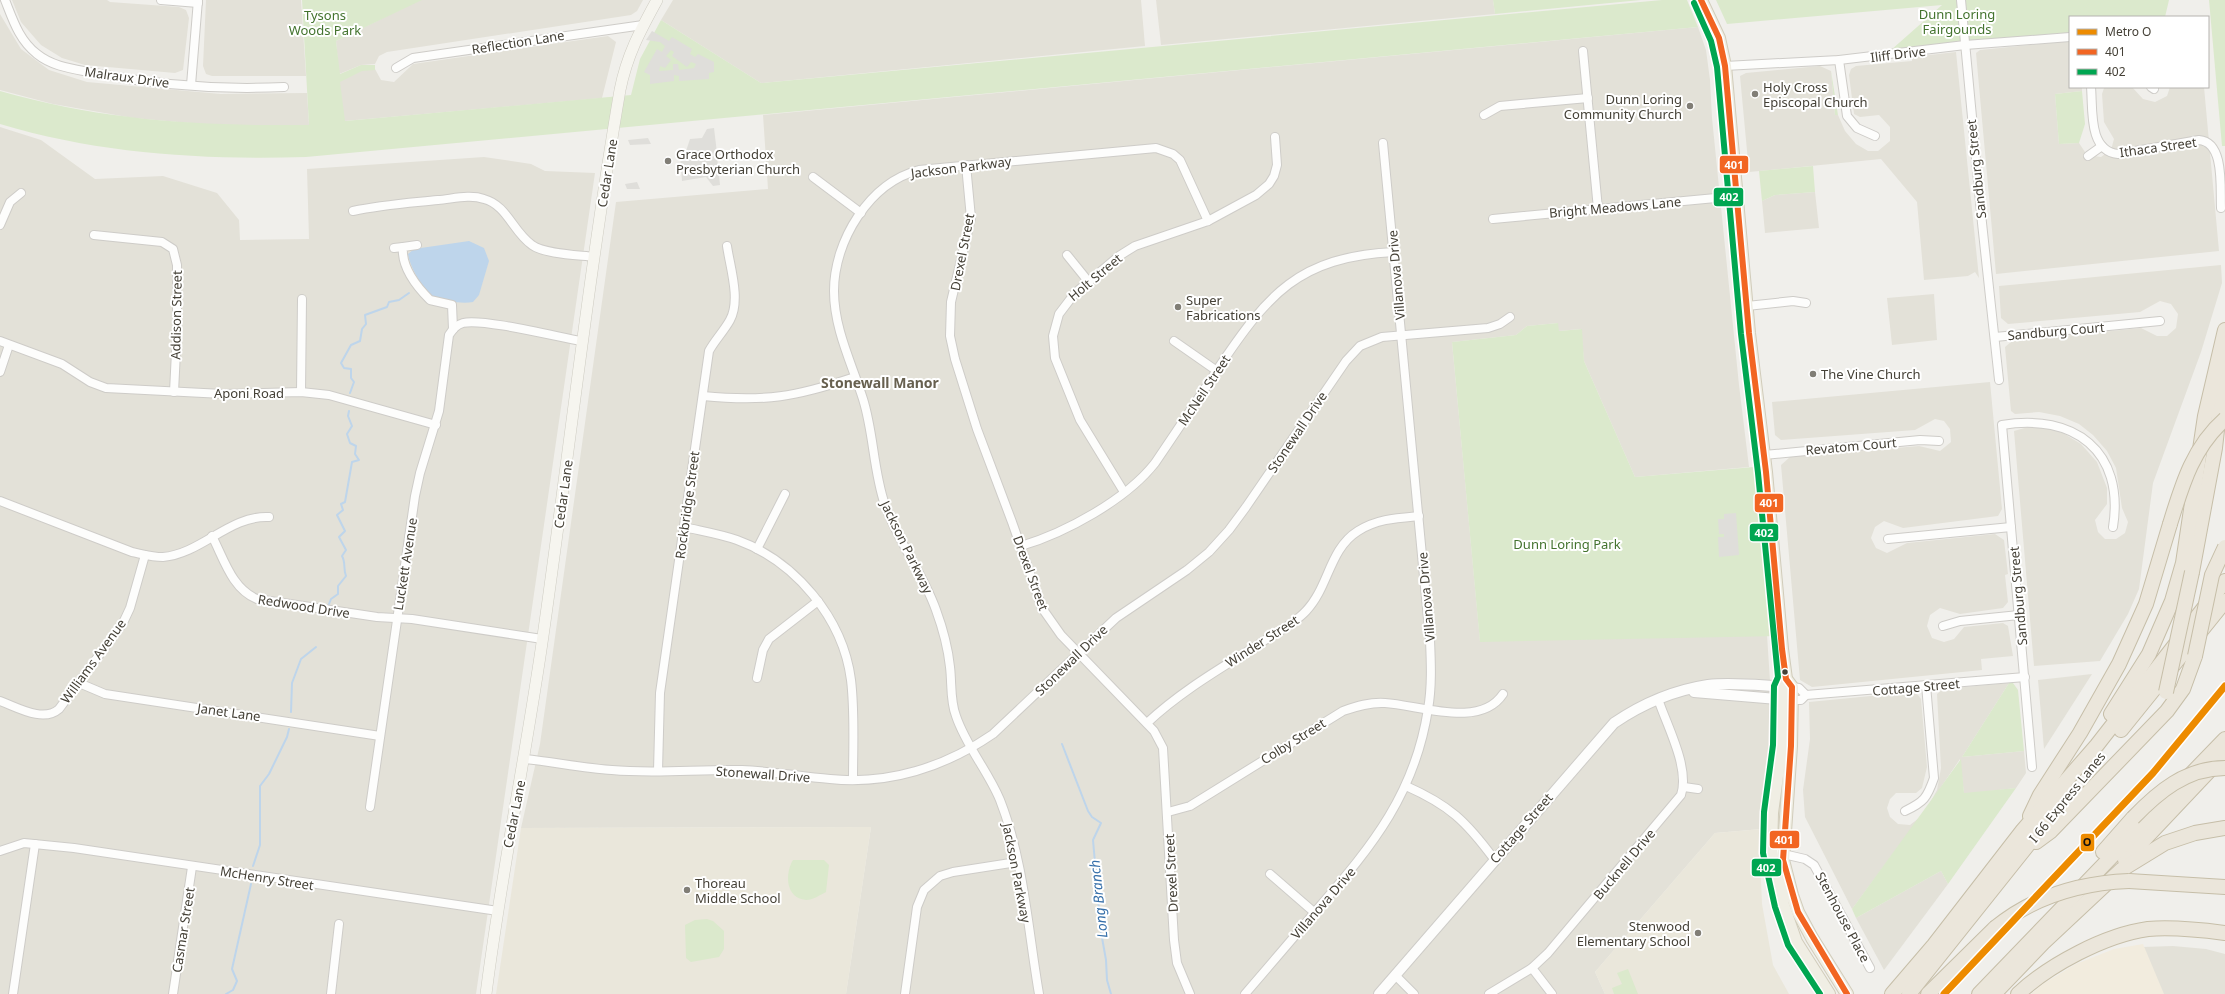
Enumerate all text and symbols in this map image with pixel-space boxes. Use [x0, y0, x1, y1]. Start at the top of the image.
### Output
park label: Dunn Loring Fairgounds [1919, 5, 1995, 38]
park label: Tysons Woods Park [289, 6, 361, 39]
legend [2069, 16, 2209, 88]
text: Metro O [2105, 23, 2151, 40]
street label: Reflection Lane [470, 26, 566, 58]
street label: Iliff Drive [1869, 42, 1927, 66]
text: 401 [2105, 43, 2126, 60]
street label: Malraux Drive [84, 62, 170, 92]
text: 402 [2105, 63, 2126, 80]
place label: Holy Cross Episcopal Church [1763, 78, 1868, 111]
marker: Holy Cross Episcopal Church [1750, 89, 1760, 99]
place label: Dunn Loring Community Church [1564, 90, 1682, 123]
marker: Dunn Loring Community Church [1685, 101, 1695, 111]
street label: Sandburg Street [1962, 118, 1990, 219]
street label: Ithaca Street [2118, 133, 2198, 161]
street label: Cedar Lane [593, 137, 621, 209]
place label: Grace Orthodox Presbyterian Church [676, 145, 800, 178]
street label: Jackson Parkway [908, 152, 1013, 182]
line badge: 401 [1719, 155, 1749, 174]
marker: Grace Orthodox Presbyterian Church [663, 156, 673, 166]
text: 401 [1725, 157, 1743, 172]
line badge: 402 [1713, 187, 1744, 207]
text: 402 [1720, 189, 1738, 204]
street label: Bright Meadows Lane [1548, 192, 1682, 222]
street label: Drexel Street [946, 211, 978, 292]
street label: Villanova Drive [1383, 229, 1409, 321]
street label: Holt Street [1064, 249, 1126, 305]
street label: Addison Street [166, 270, 186, 360]
place label: Super Fabrications [1186, 291, 1260, 324]
marker: Super Fabrications [1173, 302, 1183, 312]
street label: Sandburg Court [2007, 318, 2106, 344]
street label: McNeil Street [1174, 351, 1234, 429]
place label: The Vine Church [1821, 365, 1921, 383]
marker: The Vine Church [1808, 369, 1818, 379]
district label: Stonewall Manor [821, 373, 940, 392]
street label: Aponi Road [214, 384, 284, 402]
street label: Stonewall Drive [1263, 388, 1331, 476]
street label: Revatom Court [1805, 433, 1898, 459]
street label: Rockbridge Street [671, 450, 704, 560]
street label: Cedar Lane [549, 459, 577, 529]
line badge: 401 [1754, 493, 1784, 513]
text: 401 [1760, 495, 1778, 510]
street label: Jackson Parkway [876, 496, 937, 597]
street label: Luckett Avenue [389, 516, 421, 612]
line badge: 402 [1749, 523, 1779, 542]
text: 402 [1755, 525, 1773, 540]
street label: Drexel Street [1009, 533, 1053, 613]
park label: Dunn Loring Park [1513, 535, 1621, 553]
street label: Sandburg Street [2005, 545, 2031, 646]
street label: Villanova Drive [1413, 551, 1439, 643]
street label: Redwood Drive [257, 590, 351, 622]
street label: Winder Street [1222, 610, 1302, 671]
street label: Williams Avenue [56, 615, 130, 707]
street label: Stonewall Drive [1031, 621, 1111, 699]
unlabelled marker [1780, 667, 1790, 677]
street label: Cottage Street [1871, 674, 1961, 700]
street label: Janet Lane [194, 698, 262, 725]
street label: Colby Street [1257, 714, 1329, 768]
street label: I 66 Express Lanes [2025, 748, 2109, 846]
street label: Stonewall Drive [715, 762, 811, 786]
street label: Cedar Lane [499, 778, 529, 850]
street label: Cottage Street [1485, 789, 1557, 867]
street label: Jackson Parkway [998, 820, 1036, 925]
street label: Bucknell Drive [1589, 825, 1659, 903]
line badge: 401 [1769, 830, 1800, 849]
text: 401 [1775, 832, 1793, 847]
street label: Drexel Street [1160, 833, 1182, 913]
line badge: O [2080, 833, 2095, 852]
text: O [2083, 834, 2092, 849]
line badge: 402 [1751, 858, 1782, 877]
water label: Long Branch [1084, 859, 1112, 939]
text: 402 [1757, 860, 1775, 875]
street label: McHenry Street [219, 862, 315, 894]
street label: Villanova Drive [1287, 863, 1359, 943]
street label: Stenhouse Place [1812, 869, 1874, 965]
place label: Thoreau Middle School [695, 874, 781, 907]
marker: Thoreau Middle School [682, 885, 692, 895]
street label: Casmar Street [167, 886, 199, 974]
place label: Stenwood Elementary School [1577, 917, 1690, 950]
marker: Stenwood Elementary School [1693, 928, 1703, 938]

